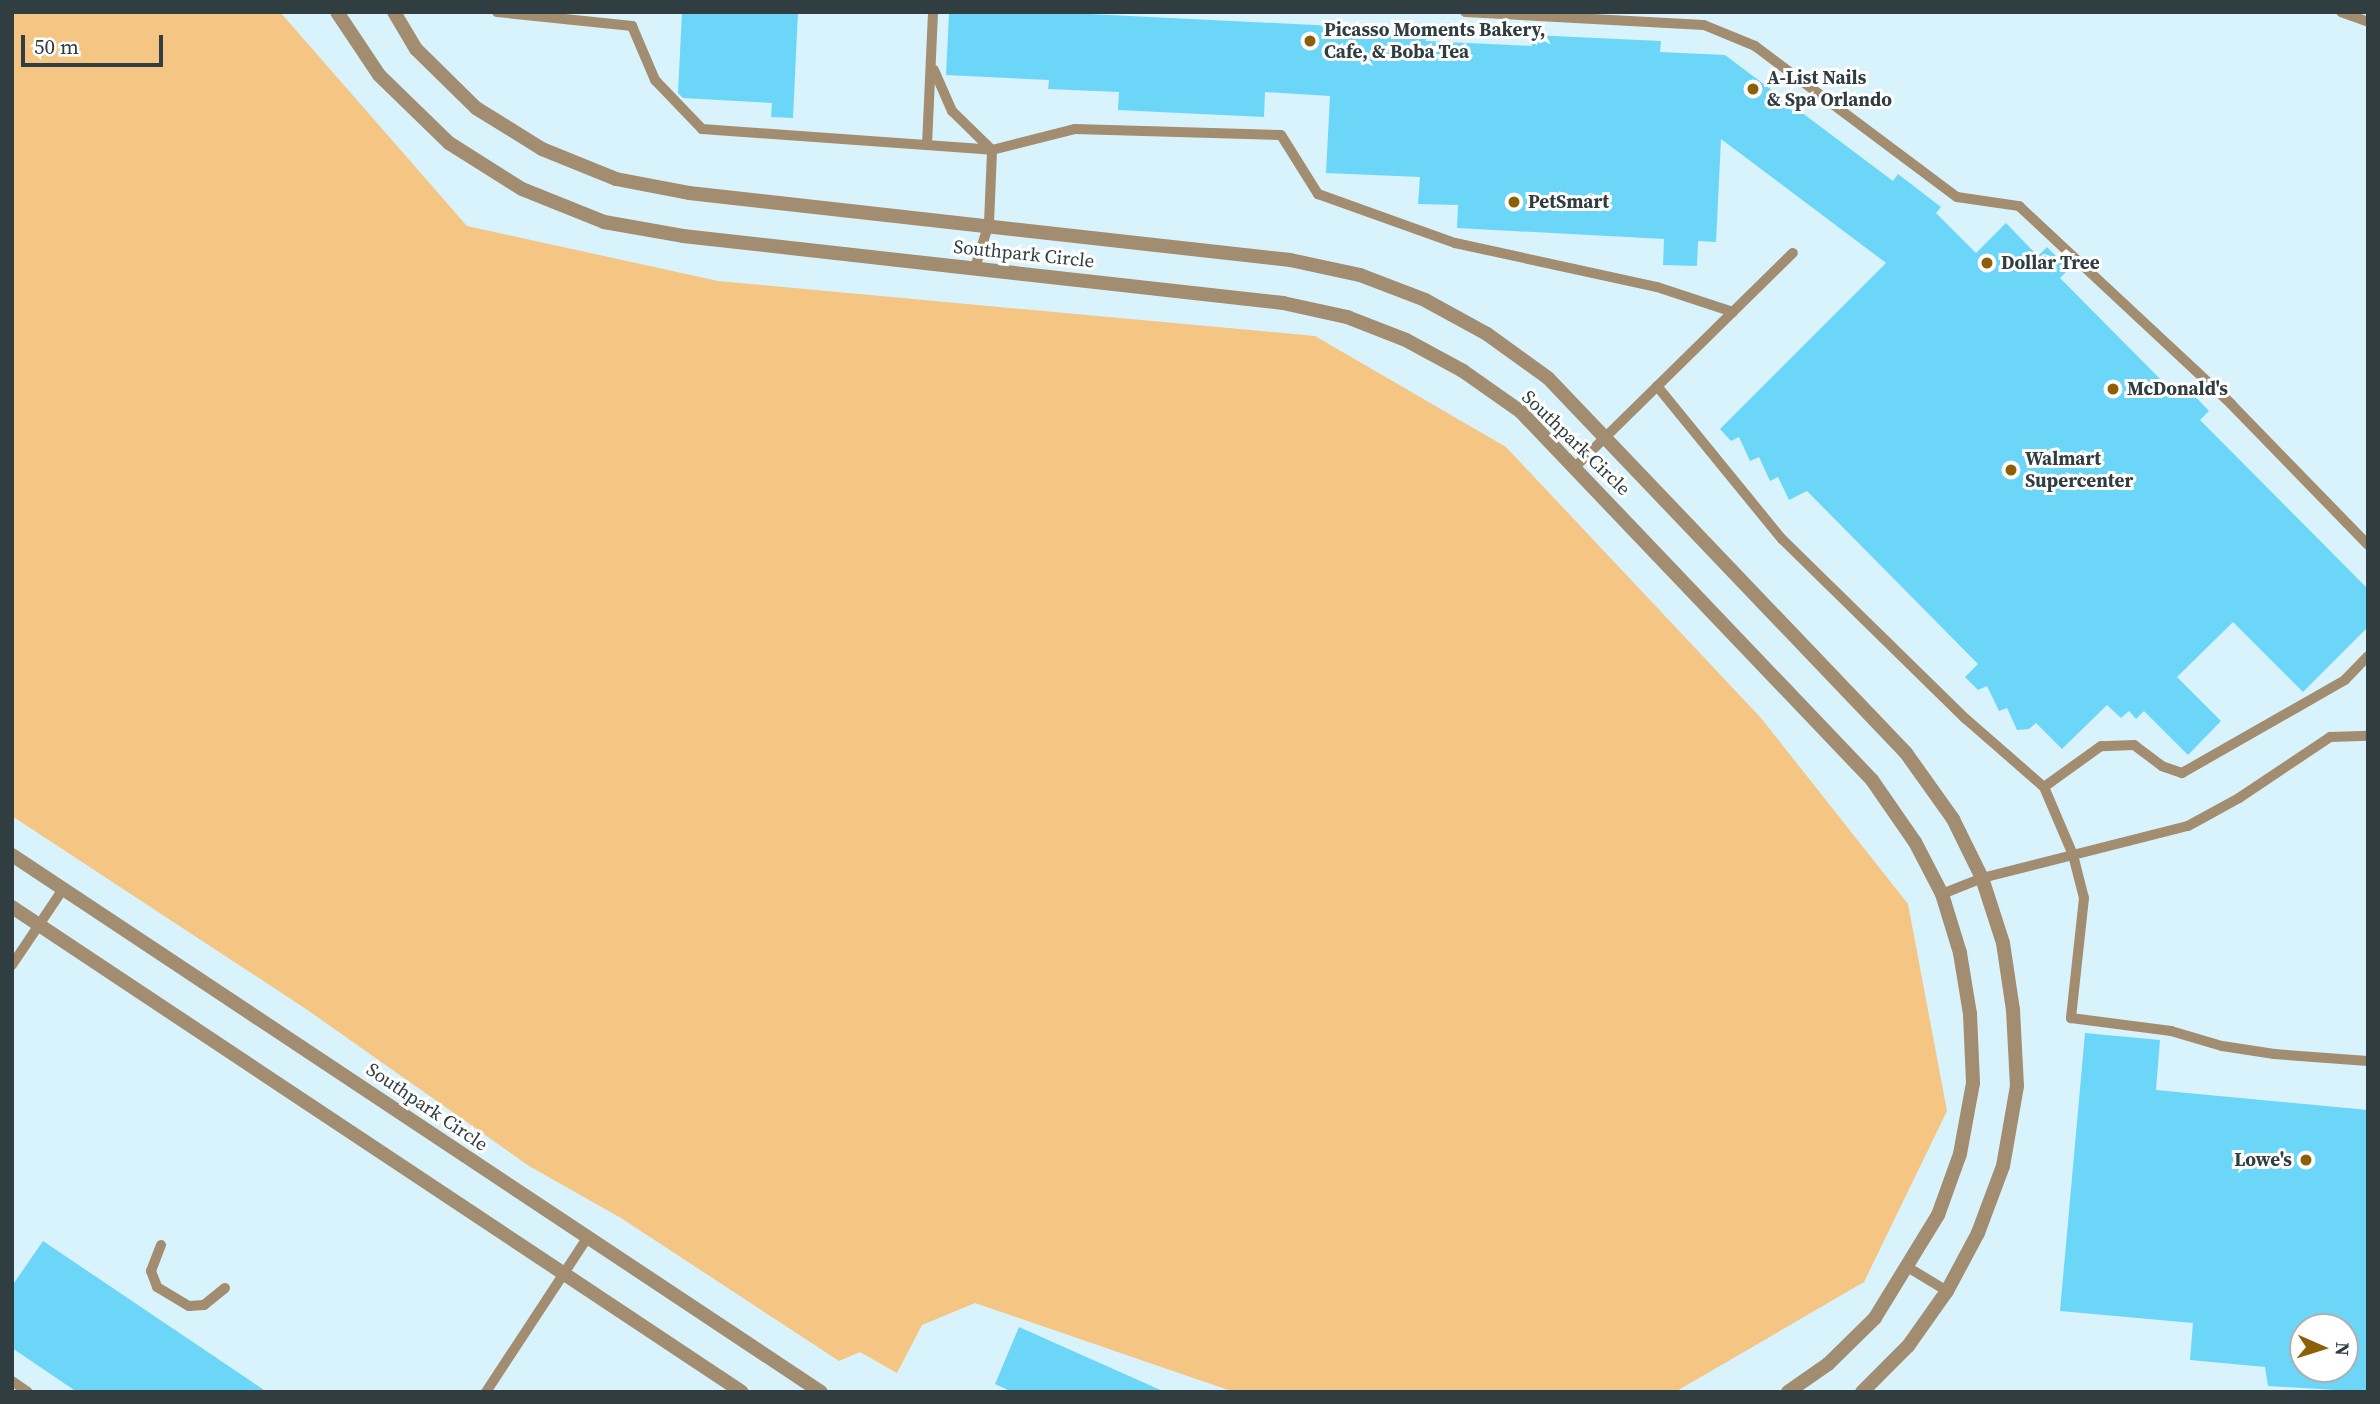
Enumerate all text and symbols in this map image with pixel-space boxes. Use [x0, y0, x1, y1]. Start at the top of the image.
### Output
place label: Picasso Moments Bakery, Cafe, & Boba Tea [1324, 19, 1545, 63]
scale bar [24, 21, 166, 65]
text: 50 m [34, 32, 79, 61]
marker: Picasso Moments Bakery, Cafe, & Boba Tea [1302, 33, 1318, 49]
place label: A-List Nails & Spa Orlando [1767, 67, 1892, 111]
marker: A-List Nails & Spa Orlando [1745, 81, 1761, 97]
place label: PetSmart [1528, 191, 1609, 213]
marker: PetSmart [1506, 194, 1522, 210]
street label: Southpark Circle [952, 235, 1096, 273]
place label: Dollar Tree [2001, 252, 2100, 274]
marker: Dollar Tree [1979, 255, 1995, 271]
place label: McDonald's [2127, 378, 2228, 400]
marker: McDonald's [2105, 381, 2121, 397]
street label: Southpark Circle [1517, 386, 1635, 500]
place label: Walmart Supercenter [2025, 448, 2133, 492]
marker: Walmart Supercenter [2003, 462, 2019, 478]
street label: Southpark Circle [362, 1058, 492, 1156]
place label: Lowe's [2234, 1149, 2292, 1171]
marker: Lowe's [2298, 1152, 2314, 1168]
north arrow [2289, 1313, 2359, 1383]
text: N [2330, 1341, 2356, 1357]

